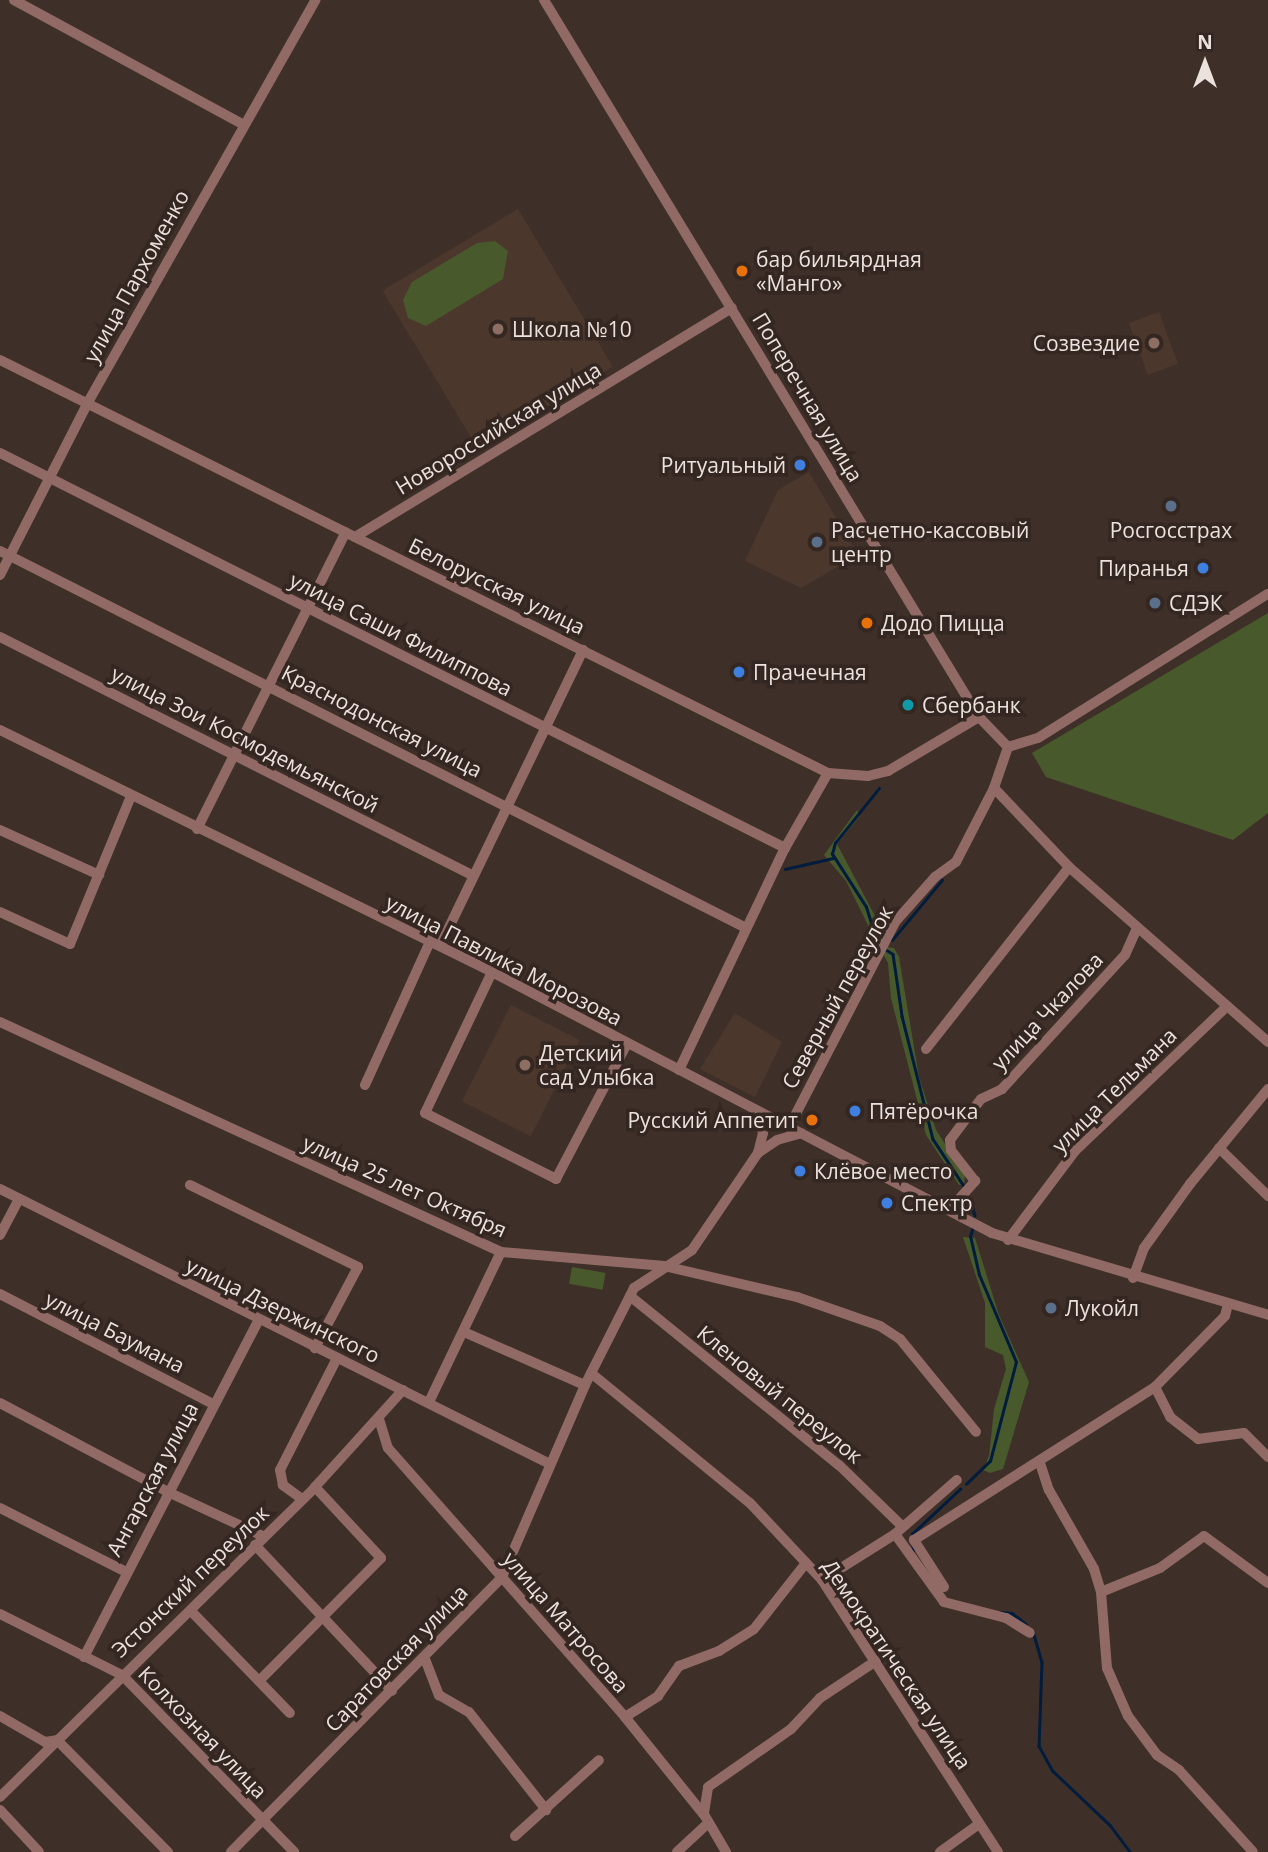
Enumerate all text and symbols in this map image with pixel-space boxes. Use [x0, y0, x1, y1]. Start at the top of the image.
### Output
north arrow [1170, 28, 1240, 98]
text: N [1197, 29, 1213, 55]
street label: улица Пархоменко [78, 185, 194, 367]
place label: бар бильярдная «Манго» [756, 246, 922, 296]
marker: бар бильярдная «Манго» [734, 263, 750, 279]
street label: Поперечная улица [748, 308, 868, 486]
place label: Школа №10 [512, 316, 632, 342]
marker: Школа №10 [490, 321, 506, 337]
place label: Созвездие [1033, 330, 1140, 356]
marker: Созвездие [1146, 335, 1162, 351]
street label: Новороссийская улица [391, 357, 605, 499]
place label: Ритуальный [661, 452, 786, 478]
marker: Ритуальный [792, 457, 808, 473]
marker: Росгосстрах [1163, 498, 1179, 514]
place label: Расчетно-кассовый центр [831, 517, 1029, 567]
place label: Росгосстрах [1110, 517, 1232, 543]
street label: Белорусская улица [405, 532, 589, 640]
marker: Расчетно-кассовый центр [809, 534, 825, 550]
place label: Пиранья [1099, 555, 1189, 581]
marker: Пиранья [1195, 560, 1211, 576]
street label: улица Саши Филиппова [286, 567, 516, 701]
place label: СДЭК [1169, 590, 1223, 616]
marker: СДЭК [1147, 595, 1163, 611]
place label: Додо Пицца [881, 610, 1005, 636]
marker: Додо Пицца [859, 615, 875, 631]
street label: Краснодонская улица [278, 659, 486, 783]
place label: Прачечная [753, 659, 867, 685]
street label: улица Зои Космодемьянской [107, 660, 383, 818]
marker: Прачечная [731, 664, 747, 680]
place label: Сбербанк [922, 692, 1021, 718]
marker: Сбербанк [900, 697, 916, 713]
street label: улица Павлика Морозова [382, 889, 626, 1031]
street label: Северный переулок [776, 901, 898, 1093]
street label: улица Чкалова [986, 947, 1108, 1075]
street label: улица Тельмана [1046, 1022, 1182, 1158]
place label: Детский сад Улыбка [539, 1040, 654, 1090]
marker: Детский сад Улыбка [517, 1057, 533, 1073]
place label: Пятёрочка [869, 1098, 978, 1124]
marker: Пятёрочка [847, 1103, 863, 1119]
place label: Русский Аппетит [627, 1107, 798, 1133]
marker: Русский Аппетит [804, 1112, 820, 1128]
street label: улица 25 лет Октября [299, 1130, 511, 1242]
place label: Клёвое место [814, 1158, 952, 1184]
marker: Клёвое место [792, 1163, 808, 1179]
place label: Спектр [901, 1190, 973, 1216]
marker: Спектр [879, 1195, 895, 1211]
street label: улица Дзержинского [182, 1252, 384, 1368]
street label: улица Баумана [41, 1286, 189, 1378]
place label: Лукойл [1065, 1295, 1139, 1321]
marker: Лукойл [1043, 1300, 1059, 1316]
street label: Кленовый переулок [692, 1320, 868, 1468]
street label: Ангарская улица [101, 1398, 203, 1560]
street label: Эстонский переулок [107, 1500, 273, 1662]
street label: улица Матросова [498, 1546, 634, 1698]
street label: Демократическая улица [817, 1554, 977, 1774]
street label: Саратовская улица [319, 1579, 473, 1737]
street label: Колхозная улица [134, 1661, 272, 1803]

